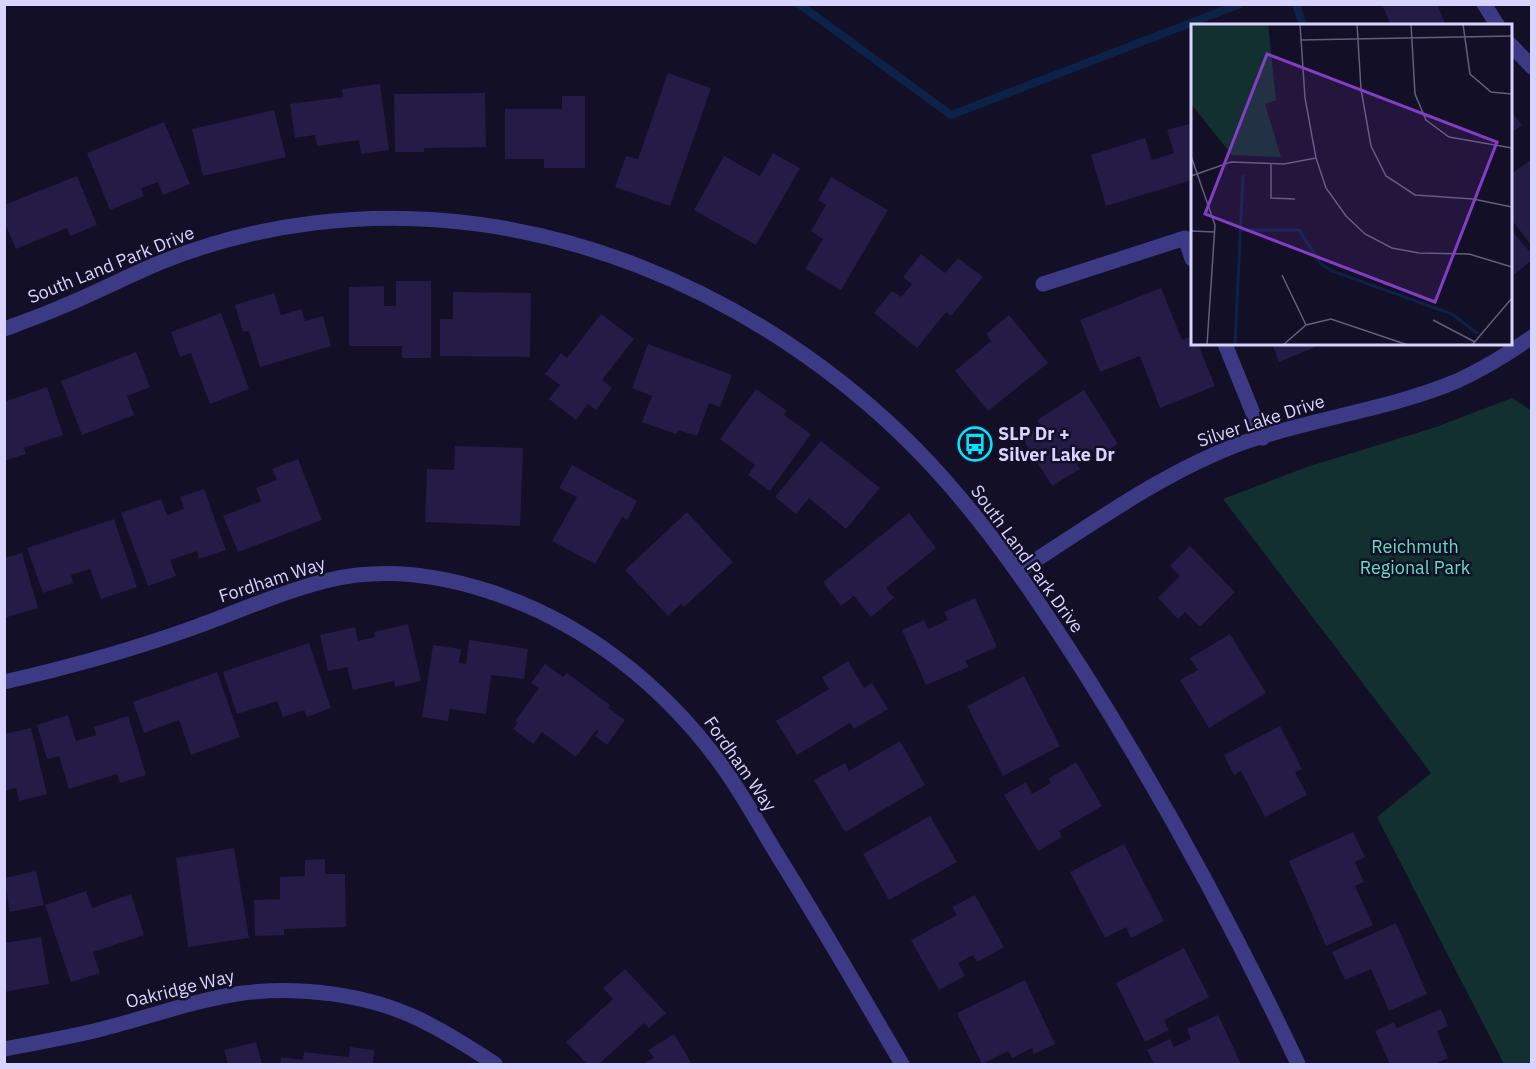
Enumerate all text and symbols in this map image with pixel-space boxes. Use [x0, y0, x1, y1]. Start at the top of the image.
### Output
inset map [1191, 24, 1512, 345]
street label: South Land Park Drive [24, 221, 198, 308]
street label: Silver Lake Drive [1194, 389, 1328, 452]
place label: SLP Dr + Silver Lake Dr [998, 422, 1115, 466]
bus stop icon: SLP Dr + Silver Lake Dr [957, 426, 993, 462]
street label: South Land Park Drive [966, 480, 1089, 637]
park label: Reichmuth Regional Park [1360, 535, 1471, 579]
street label: Fordham Way [216, 551, 328, 608]
street label: Fordham Way [699, 712, 782, 816]
street label: Oakridge Way [123, 964, 237, 1013]

